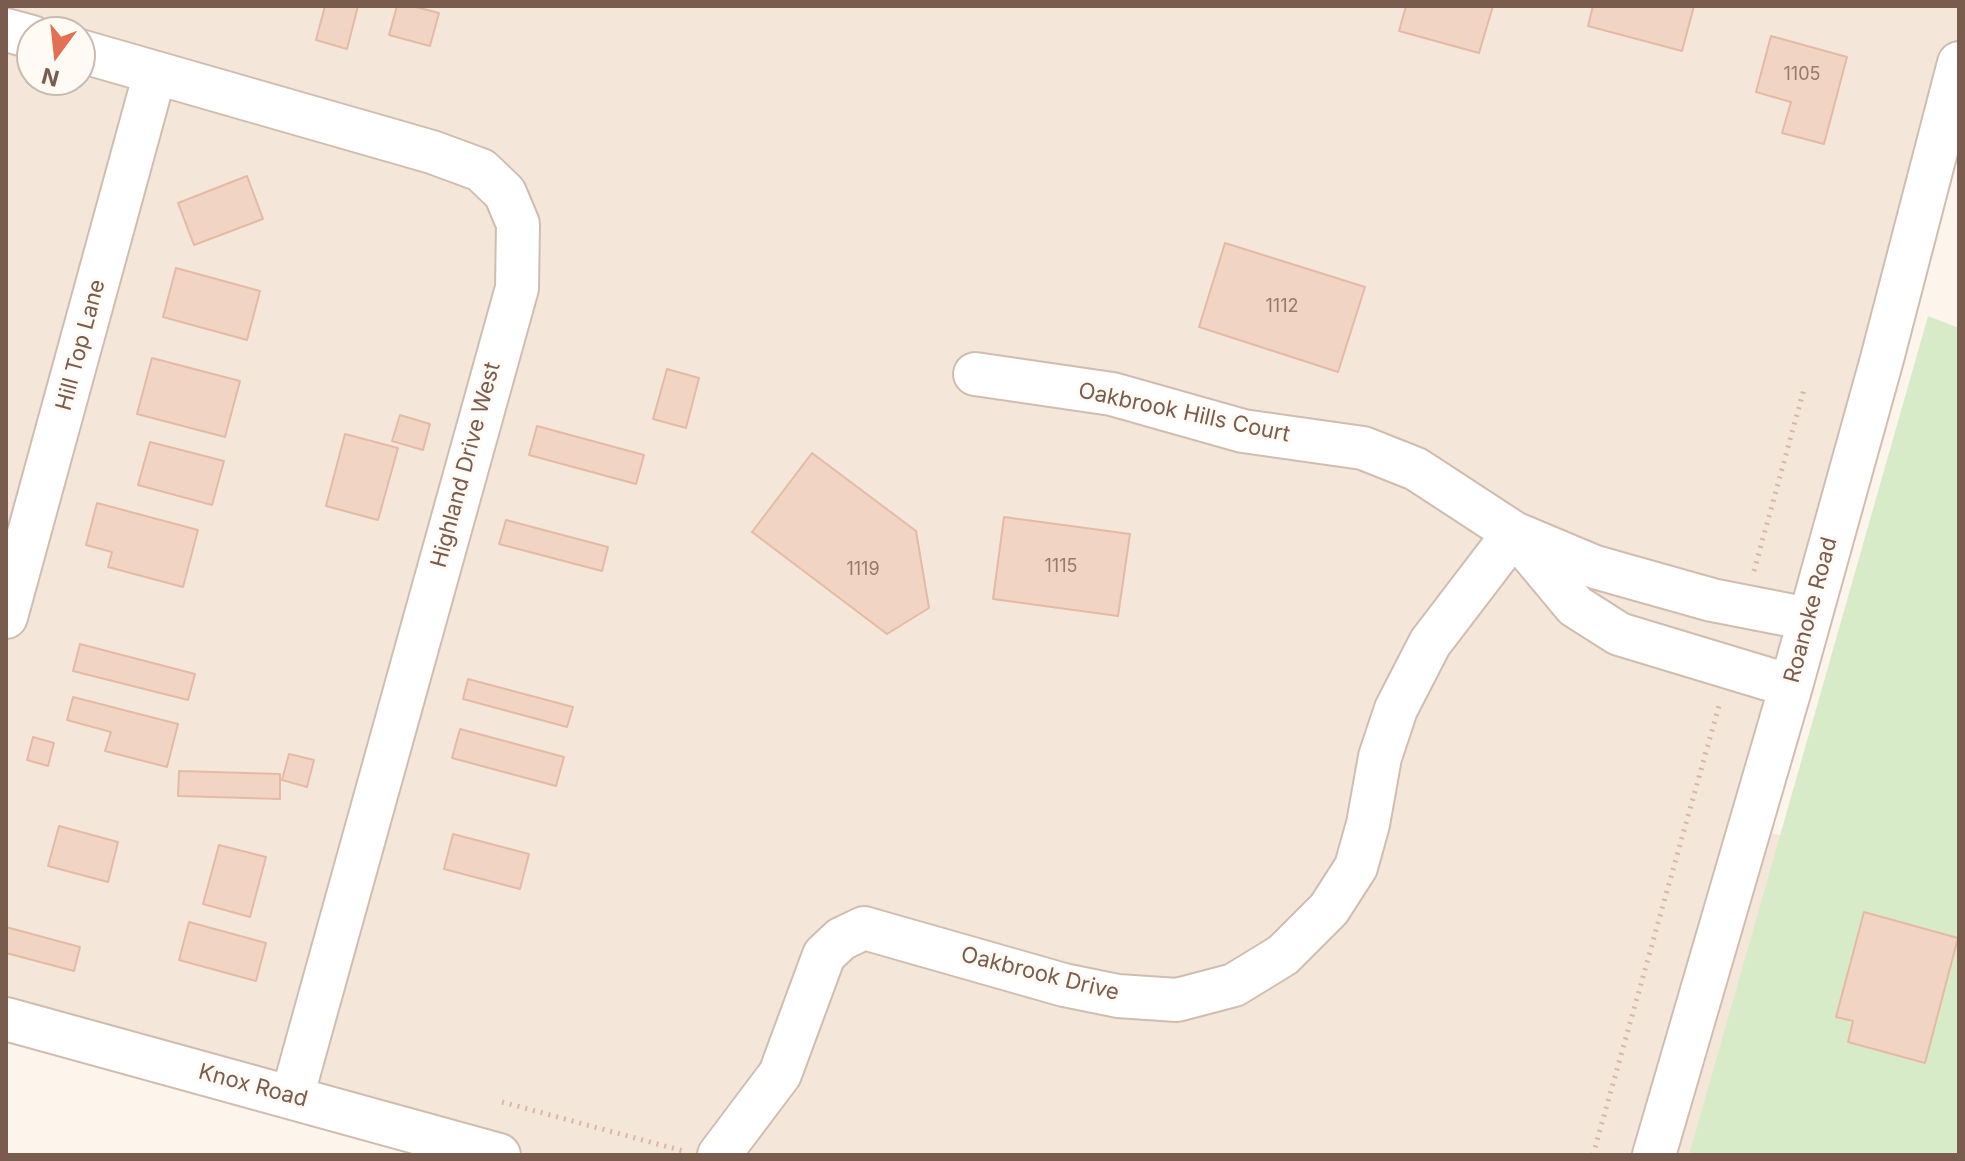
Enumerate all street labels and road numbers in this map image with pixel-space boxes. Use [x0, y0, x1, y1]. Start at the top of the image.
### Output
street label: Hill Top Lane [51, 277, 111, 413]
street label: Highland Drive West [426, 359, 506, 571]
street label: Oakbrook Hills Court [1076, 378, 1292, 448]
street label: Roanoke Road [1779, 534, 1843, 686]
street label: Oakbrook Drive [958, 942, 1122, 1006]
street label: Knox Road [196, 1059, 310, 1113]

